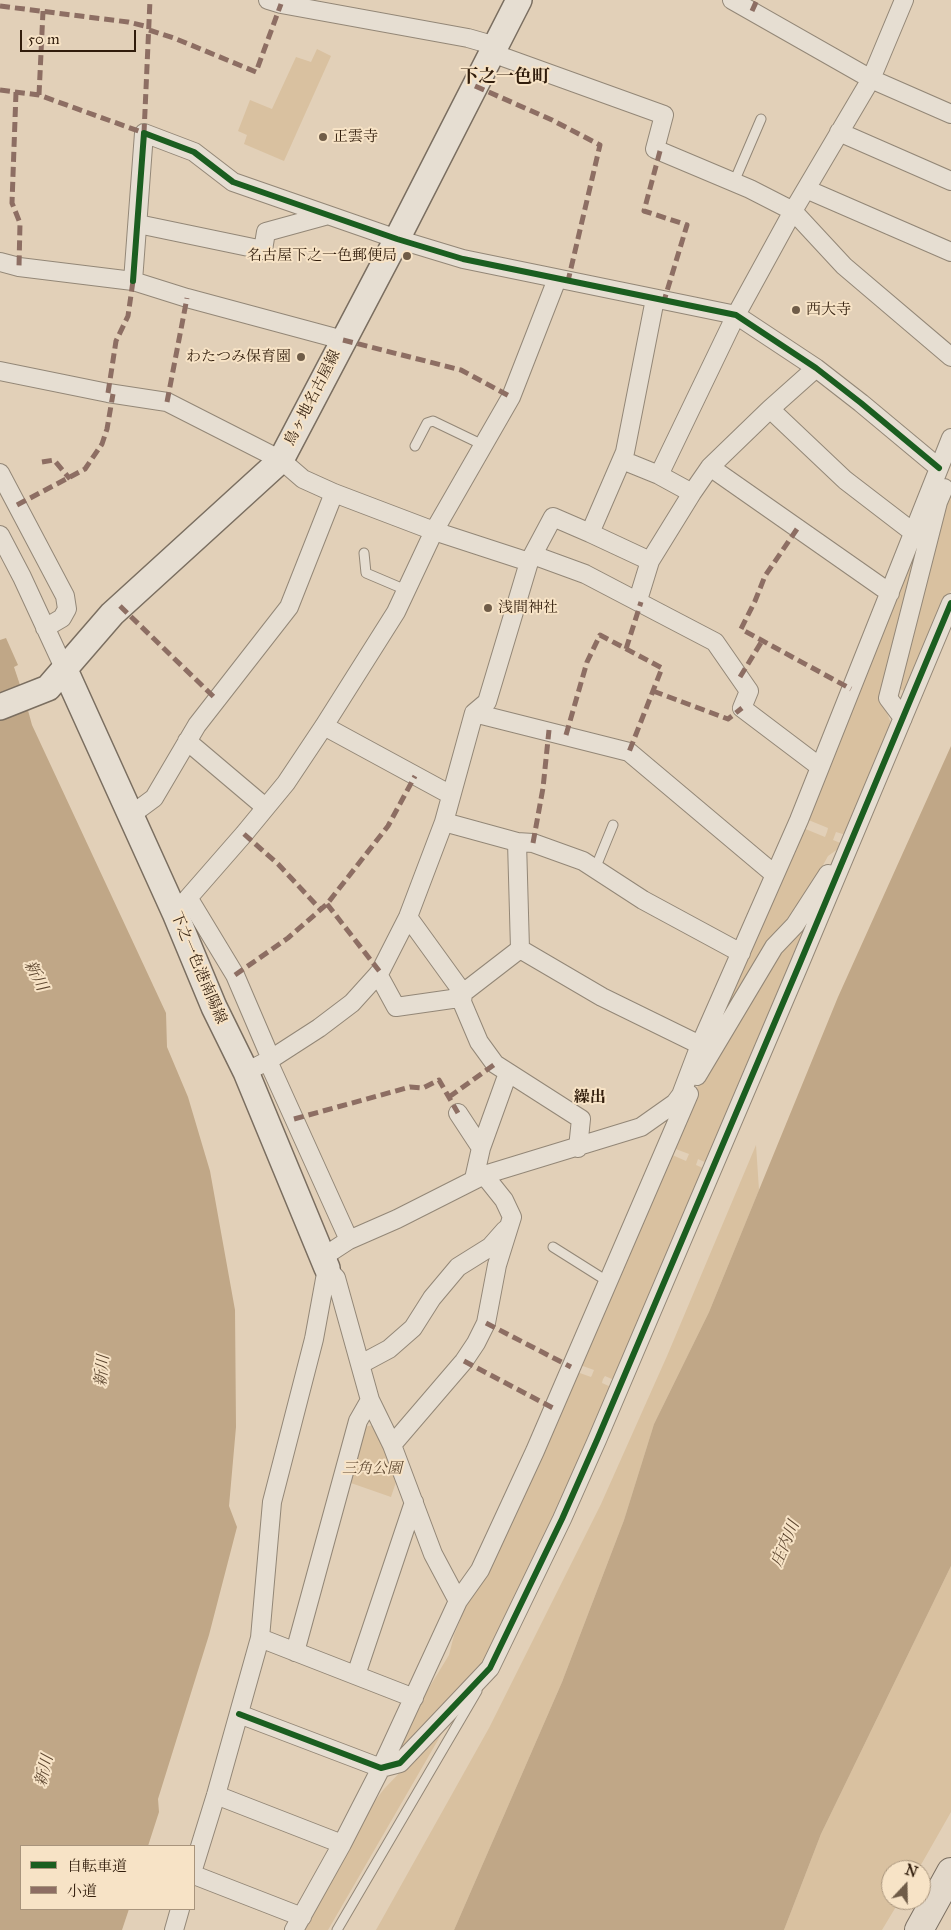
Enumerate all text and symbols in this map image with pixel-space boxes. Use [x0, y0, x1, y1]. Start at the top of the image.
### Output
scale bar [22, 20, 139, 52]
text: 50 m [28, 30, 60, 48]
district label: 下之一色町 [460, 67, 550, 89]
place label: 正雲寺 [333, 128, 378, 146]
marker: 正雲寺 [317, 131, 329, 143]
place label: 名古屋下之一色郵便局 [247, 247, 397, 265]
marker: 名古屋下之一色郵便局 [401, 250, 413, 262]
place label: 西大寺 [806, 301, 851, 319]
marker: 西大寺 [790, 304, 802, 316]
street label: 鳥ヶ地名古屋線 [281, 347, 345, 449]
place label: わたつみ保育園 [186, 348, 291, 366]
marker: わたつみ保育園 [295, 351, 307, 363]
place label: 浅間神社 [498, 599, 558, 617]
marker: 浅間神社 [482, 602, 494, 614]
street label: 下之一色港南陽線 [166, 909, 230, 1027]
water label: 新川 [19, 957, 51, 995]
district label: 繰出 [574, 1088, 606, 1108]
water label: 新川 [92, 1354, 114, 1388]
park label: 三角公園 [342, 1460, 402, 1478]
water label: 庄内川 [768, 1518, 804, 1570]
water label: 新川 [32, 1753, 58, 1789]
legend [20, 1845, 195, 1910]
text: 自転車道 [67, 1857, 127, 1875]
north arrow [881, 1860, 931, 1910]
text: N [903, 1861, 920, 1882]
text: 小道 [67, 1882, 97, 1900]

